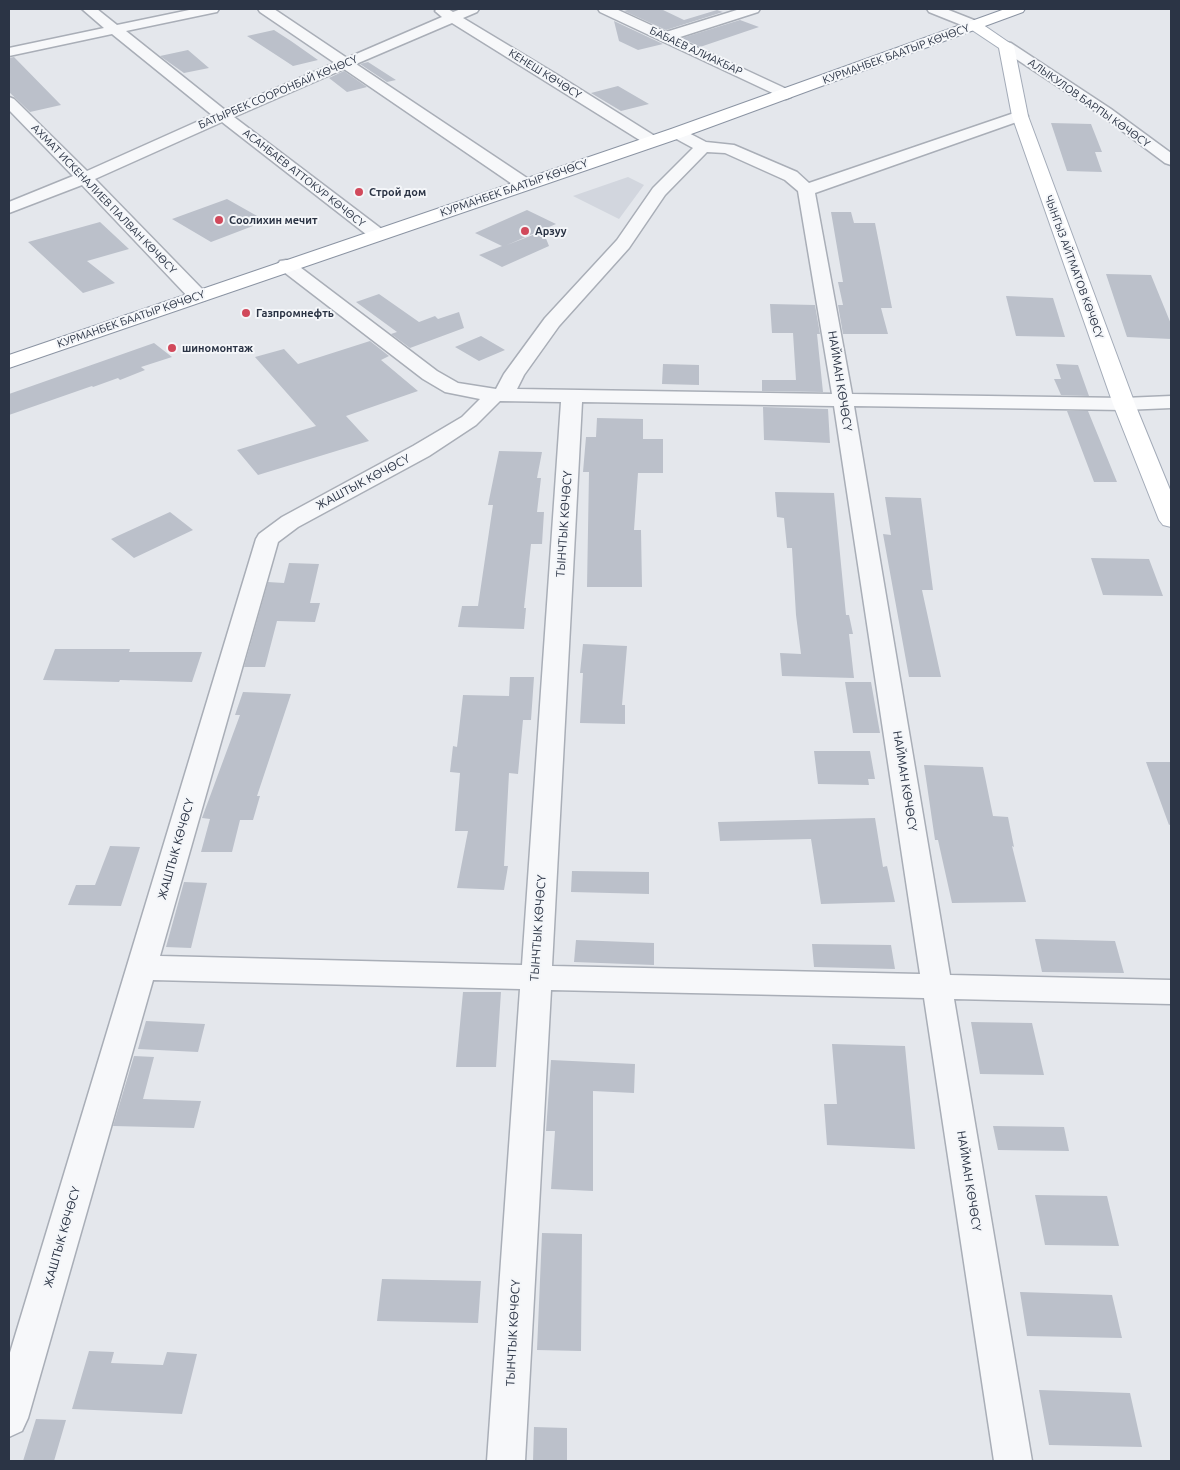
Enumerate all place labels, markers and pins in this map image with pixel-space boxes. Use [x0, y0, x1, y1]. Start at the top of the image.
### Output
place label: Строй дом [369, 185, 426, 199]
marker: Строй дом [353, 186, 365, 198]
place label: Соолихин мечит [229, 213, 318, 227]
marker: Соолихин мечит [213, 214, 225, 226]
place label: Арзуу [535, 224, 567, 238]
marker: Арзуу [519, 225, 531, 237]
place label: Газпромнефть [256, 306, 334, 320]
marker: Газпромнефть [240, 307, 252, 319]
place label: шиномонтаж [182, 341, 253, 355]
marker: шиномонтаж [166, 342, 178, 354]

